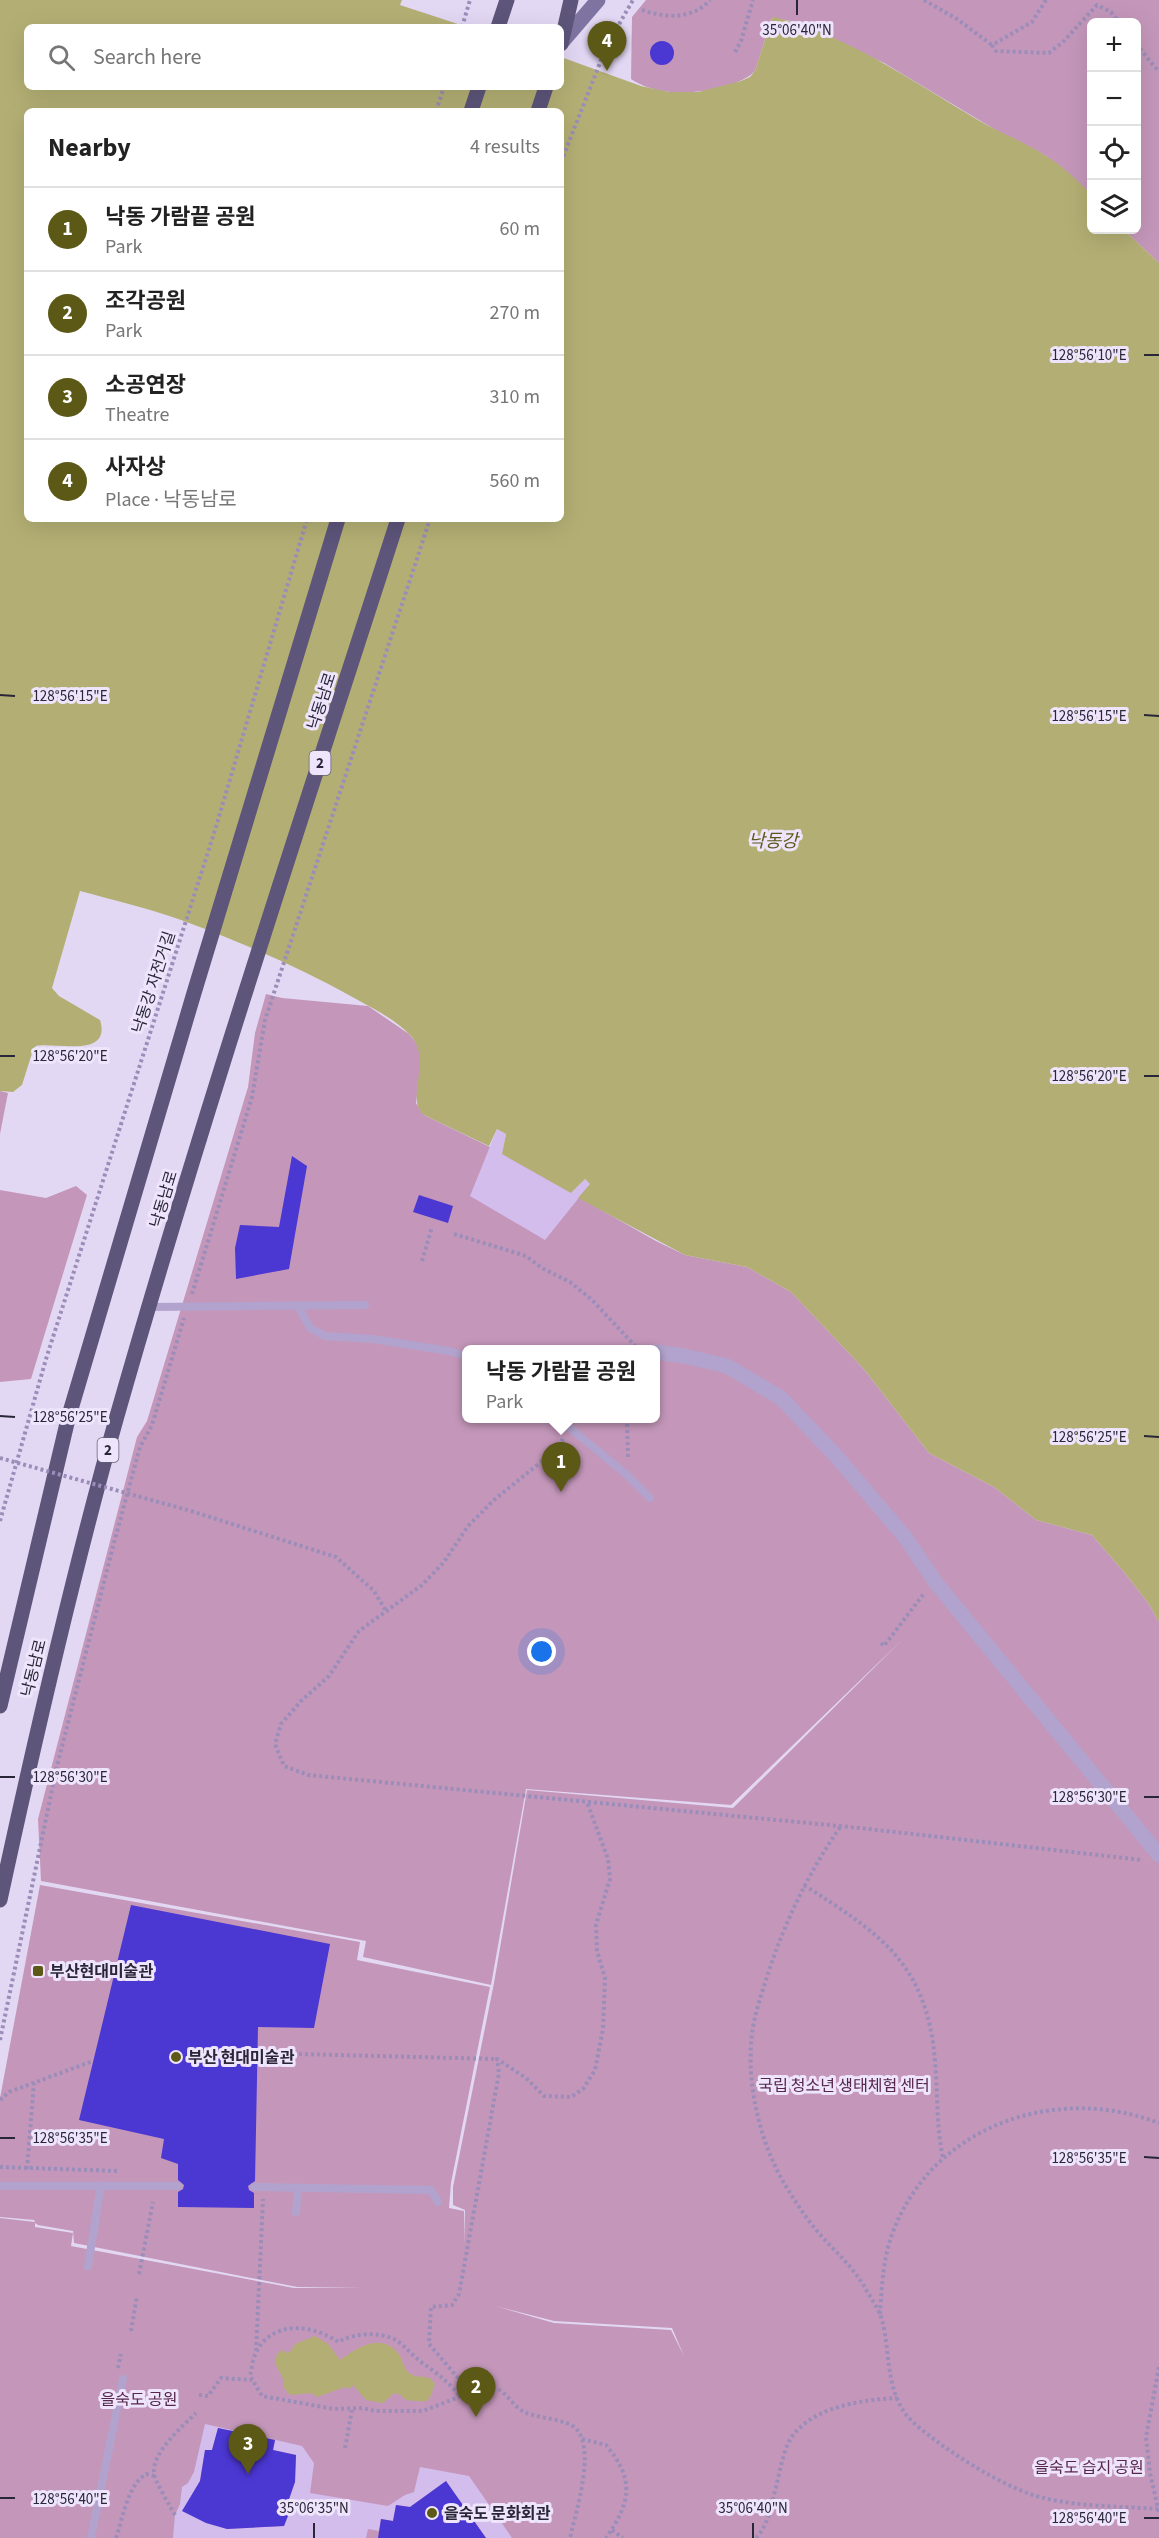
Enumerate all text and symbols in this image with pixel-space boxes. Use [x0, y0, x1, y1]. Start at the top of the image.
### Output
map controls [1087, 18, 1141, 234]
button: + [1087, 18, 1141, 72]
text: 35°06'40"N [762, 20, 832, 41]
pin: 4 [588, 22, 626, 71]
search box [24, 24, 564, 90]
icon: search [45, 41, 78, 74]
text: Search here [93, 41, 201, 73]
button: − [1087, 72, 1141, 126]
button: locate [1087, 126, 1141, 180]
text: Nearby [48, 129, 131, 166]
text: 4 results [470, 133, 540, 161]
button: layers [1087, 180, 1141, 234]
text: 낙동 가람끝 공원 [105, 201, 255, 233]
text: 1 [62, 215, 73, 243]
text: 60 m [500, 215, 540, 243]
text: Park [105, 233, 142, 261]
text: 조각공원 [105, 285, 186, 317]
text: 2 [62, 299, 73, 327]
text: 270 m [490, 299, 540, 327]
text: Park [105, 317, 142, 345]
text: 128°56'10"E [1051, 345, 1127, 366]
text: 소공연장 [105, 369, 186, 401]
text: 3 [62, 383, 73, 411]
text: 310 m [490, 383, 540, 411]
text: Theatre [105, 401, 169, 429]
text: 사자상 [105, 451, 166, 483]
text: 4 [62, 467, 73, 495]
text: 560 m [490, 467, 540, 495]
text: Place · 낙동남로 [105, 486, 237, 514]
street label: 낙동남로 [302, 670, 342, 733]
text: 128°56'15"E [32, 686, 108, 707]
text: 128°56'15"E [1051, 706, 1127, 727]
road number: 2 [310, 751, 330, 775]
water label: 낙동강 [748, 829, 800, 854]
street label: 낙동강 자전거길 [127, 928, 181, 1036]
text: 128°56'20"E [32, 1046, 108, 1067]
text: 128°56'20"E [1051, 1066, 1127, 1087]
street label: 낙동남로 [145, 1168, 183, 1231]
popup [462, 1345, 660, 1423]
text: 낙동 가람끝 공원 [486, 1356, 636, 1388]
text: Park [486, 1388, 523, 1416]
text: 128°56'25"E [32, 1407, 108, 1428]
text: 128°56'25"E [1051, 1427, 1127, 1448]
road number: 2 [98, 1438, 118, 1462]
pin: 1 [542, 1442, 580, 1492]
street label: 낙동남로 [16, 1637, 52, 1699]
your location [527, 1637, 556, 1666]
text: 128°56'30"E [32, 1767, 108, 1788]
text: 128°56'30"E [1051, 1787, 1127, 1808]
place label: 부산현대미술관 [50, 1961, 153, 1983]
marker: 부산현대미술관 [31, 1964, 45, 1978]
place label: 부산 현대미술관 [188, 2047, 295, 2069]
marker: 부산 현대미술관 [169, 2050, 183, 2064]
park label: 국립 청소년 생태체험 센터 [758, 2075, 930, 2097]
text: 128°56'35"E [32, 2128, 108, 2149]
text: 128°56'35"E [1051, 2148, 1127, 2169]
pin: 2 [456, 2368, 496, 2417]
park label: 을숙도 공원 [101, 2389, 177, 2411]
pin: 3 [228, 2424, 268, 2474]
park label: 을숙도 습지 공원 [1034, 2457, 1144, 2479]
text: 128°56'40"E [32, 2489, 108, 2510]
text: 35°06'35"N [279, 2498, 349, 2519]
text: 35°06'40"N [718, 2498, 788, 2519]
place label: 을숙도 문화회관 [444, 2503, 551, 2525]
marker: 을숙도 문화회관 [425, 2506, 439, 2520]
text: 128°56'40"E [1051, 2508, 1127, 2529]

